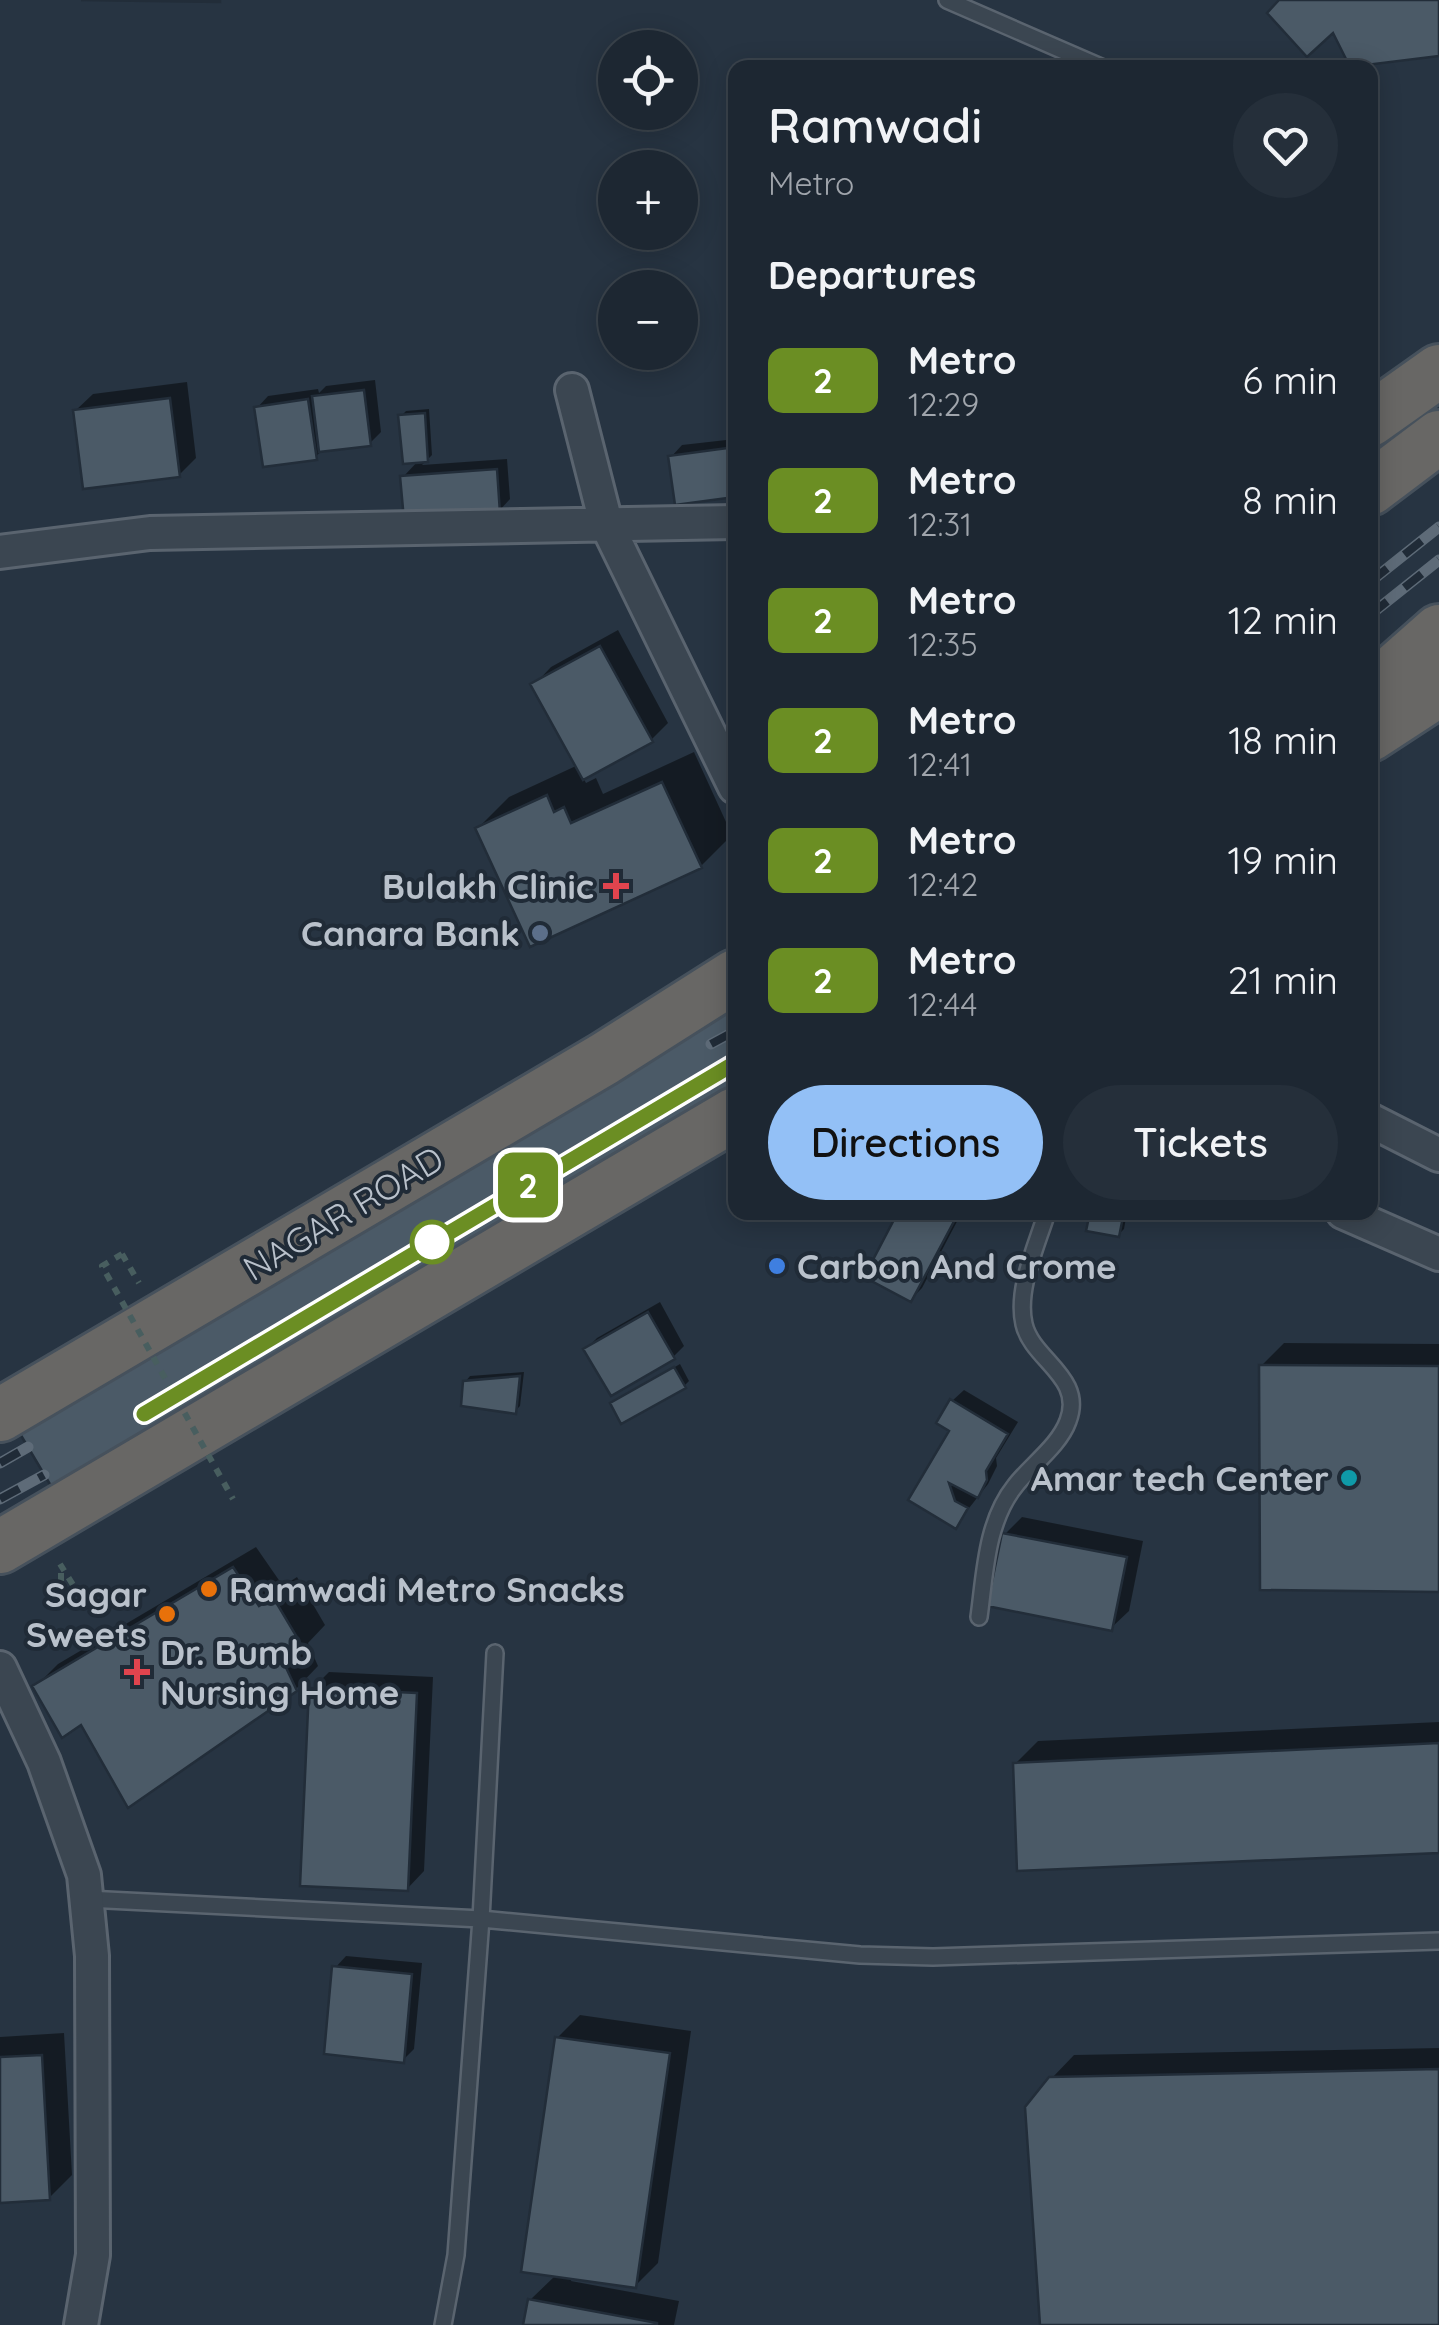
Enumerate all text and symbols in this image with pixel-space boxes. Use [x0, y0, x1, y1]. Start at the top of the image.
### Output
map controls [598, 30, 698, 370]
button: locate [598, 30, 698, 130]
button: heart [1233, 93, 1338, 198]
text: Ramwadi [768, 95, 982, 155]
button: + [598, 150, 698, 250]
text: Metro [768, 163, 854, 203]
text: Departures [768, 251, 976, 299]
button: − [598, 270, 698, 370]
text: Metro [908, 336, 1016, 384]
text: 6 min [1242, 356, 1338, 404]
text: 2 [813, 358, 833, 402]
text: 12:29 [908, 384, 979, 424]
text: Metro [908, 456, 1016, 504]
text: 8 min [1242, 476, 1338, 524]
text: 2 [813, 478, 833, 522]
text: 12:31 [908, 504, 972, 544]
text: Metro [908, 576, 1016, 624]
text: 12 min [1228, 596, 1338, 644]
text: 2 [813, 598, 833, 642]
text: 12:35 [908, 624, 978, 664]
text: Metro [908, 696, 1016, 744]
text: 18 min [1228, 716, 1338, 764]
text: 2 [813, 718, 833, 762]
text: 12:41 [908, 744, 972, 784]
text: Metro [908, 816, 1016, 864]
text: 19 min [1228, 836, 1338, 884]
text: 2 [813, 838, 833, 882]
place label: Bulakh Clinic [382, 864, 594, 908]
text: 12:42 [908, 864, 978, 904]
marker: Bulakh Clinic [603, 873, 629, 899]
place label: Canara Bank [301, 911, 520, 955]
marker: Canara Bank [529, 922, 551, 944]
text: Metro [908, 936, 1016, 984]
text: 21 min [1228, 956, 1338, 1004]
text: 2 [813, 958, 833, 1002]
text: 12:44 [908, 984, 977, 1024]
button: Directions [768, 1085, 1043, 1200]
button: Tickets [1063, 1085, 1338, 1200]
street label: NAGAR ROAD [235, 1136, 451, 1290]
line badge: 2 [496, 1152, 560, 1218]
text: 2 [518, 1163, 538, 1207]
unlabelled marker [411, 1221, 453, 1263]
place label: Carbon And Crome [797, 1244, 1117, 1288]
marker: Carbon And Crome [766, 1255, 788, 1277]
place label: Amar tech Center [1031, 1456, 1329, 1500]
marker: Amar tech Center [1338, 1467, 1360, 1489]
place label: Ramwadi Metro Snacks [229, 1567, 625, 1611]
place label: Sagar Sweets [26, 1572, 147, 1656]
marker: Ramwadi Metro Snacks [198, 1578, 220, 1600]
marker: Sagar Sweets [156, 1603, 178, 1625]
place label: Dr. Bumb Nursing Home [160, 1630, 400, 1714]
marker: Dr. Bumb Nursing Home [124, 1659, 150, 1685]

